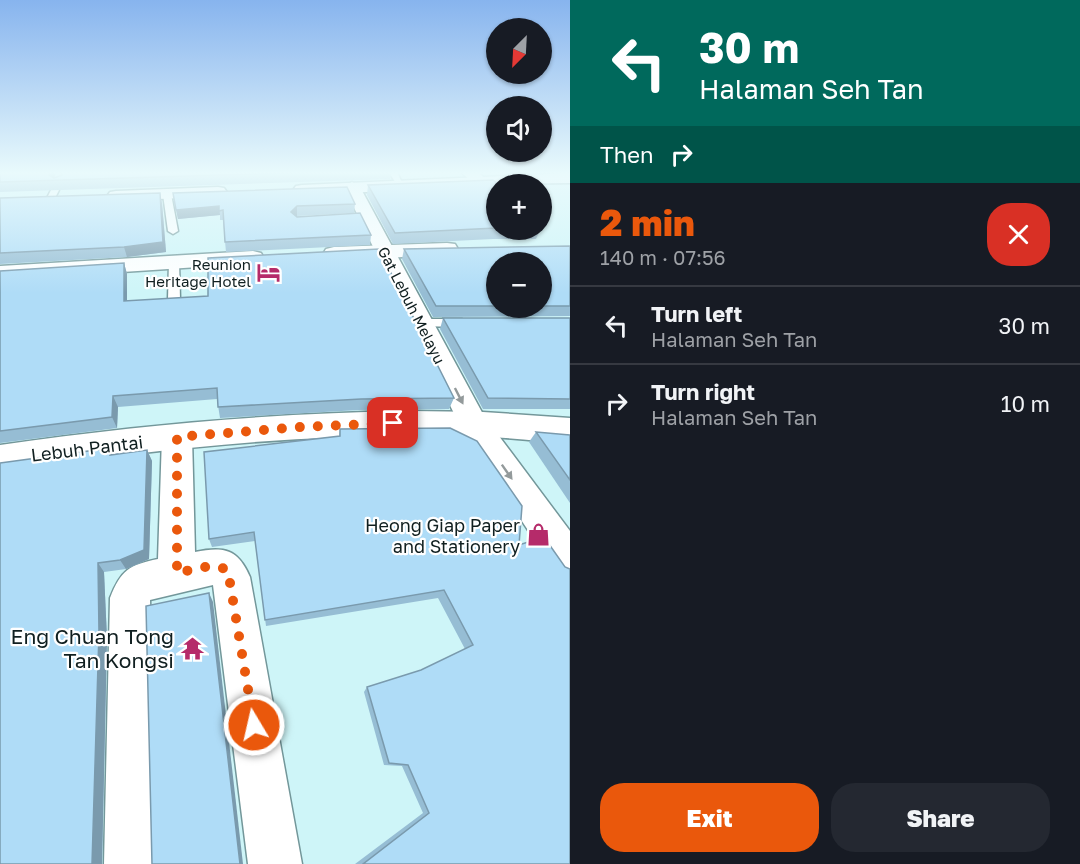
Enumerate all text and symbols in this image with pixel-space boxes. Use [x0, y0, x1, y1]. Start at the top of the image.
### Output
north arrow [486, 18, 552, 84]
map controls [486, 18, 552, 318]
text: 30 m [699, 22, 799, 72]
icon: left [600, 24, 678, 102]
text: Halaman Seh Tan [699, 73, 924, 105]
button: sound [486, 96, 552, 162]
icon: right [665, 138, 698, 171]
text: Then [600, 141, 653, 168]
button: + [486, 174, 552, 240]
text: 2 min [600, 201, 695, 244]
button: close [987, 203, 1050, 266]
street label: Gat Lebuh Melayu [375, 243, 449, 367]
text: 140 m · 07:56 [600, 245, 726, 269]
button: − [486, 252, 552, 318]
place label: Reunion Heritage Hotel [145, 255, 251, 290]
hotel icon: Reunion Heritage Hotel [256, 260, 282, 286]
text: Turn left [651, 300, 742, 327]
icon: left [600, 309, 633, 342]
text: 30 m [999, 312, 1050, 339]
text: Halaman Seh Tan [651, 327, 817, 351]
text: Turn right [651, 378, 755, 405]
icon: right [600, 387, 633, 420]
one-way arrow [454, 388, 464, 405]
text: 10 m [1001, 390, 1050, 417]
pin [367, 397, 418, 448]
text: Halaman Seh Tan [651, 405, 817, 429]
icon: arrive [376, 406, 409, 439]
street label: Lebuh Pantai [30, 430, 144, 466]
one-way arrow [501, 463, 513, 479]
place label: Heong Giap Paper and Stationery [365, 514, 520, 557]
shop icon: Heong Giap Paper and Stationery [525, 522, 551, 548]
place label: Eng Chuan Tong Tan Kongsi [11, 623, 174, 673]
temple icon: Eng Chuan Tong Tan Kongsi [179, 635, 205, 661]
position arrow [222, 693, 286, 757]
button: Exit [600, 783, 819, 852]
button: Share [831, 783, 1050, 852]

